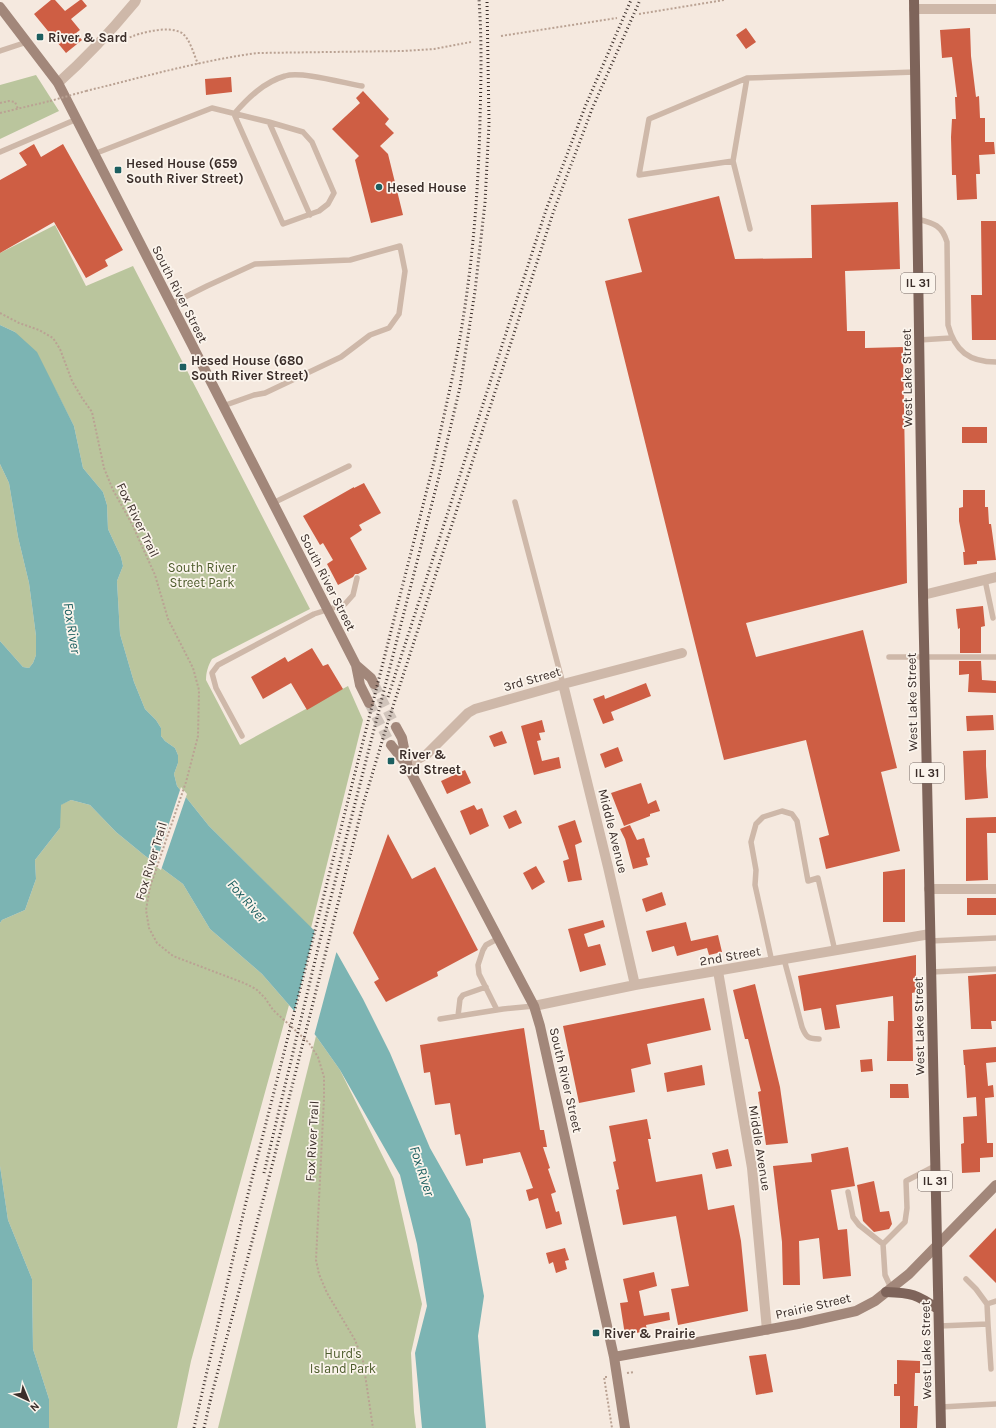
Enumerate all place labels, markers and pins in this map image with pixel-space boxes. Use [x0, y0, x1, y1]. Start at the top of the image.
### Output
place label: River & Sard [48, 30, 127, 45]
marker: River & Sard [35, 32, 45, 42]
place label: Hesed House (659 South River Street) [126, 156, 244, 186]
marker: Hesed House (659 South River Street) [113, 165, 123, 175]
place label: Hesed House [387, 180, 467, 195]
marker: Hesed House [374, 182, 384, 192]
place label: Hesed House (680 South River Street) [191, 353, 309, 383]
marker: Hesed House (680 South River Street) [178, 362, 188, 372]
place label: River & 3rd Street [399, 747, 461, 777]
marker: River & 3rd Street [386, 756, 396, 766]
place label: River & Prairie [604, 1326, 695, 1341]
marker: River & Prairie [591, 1328, 601, 1338]

